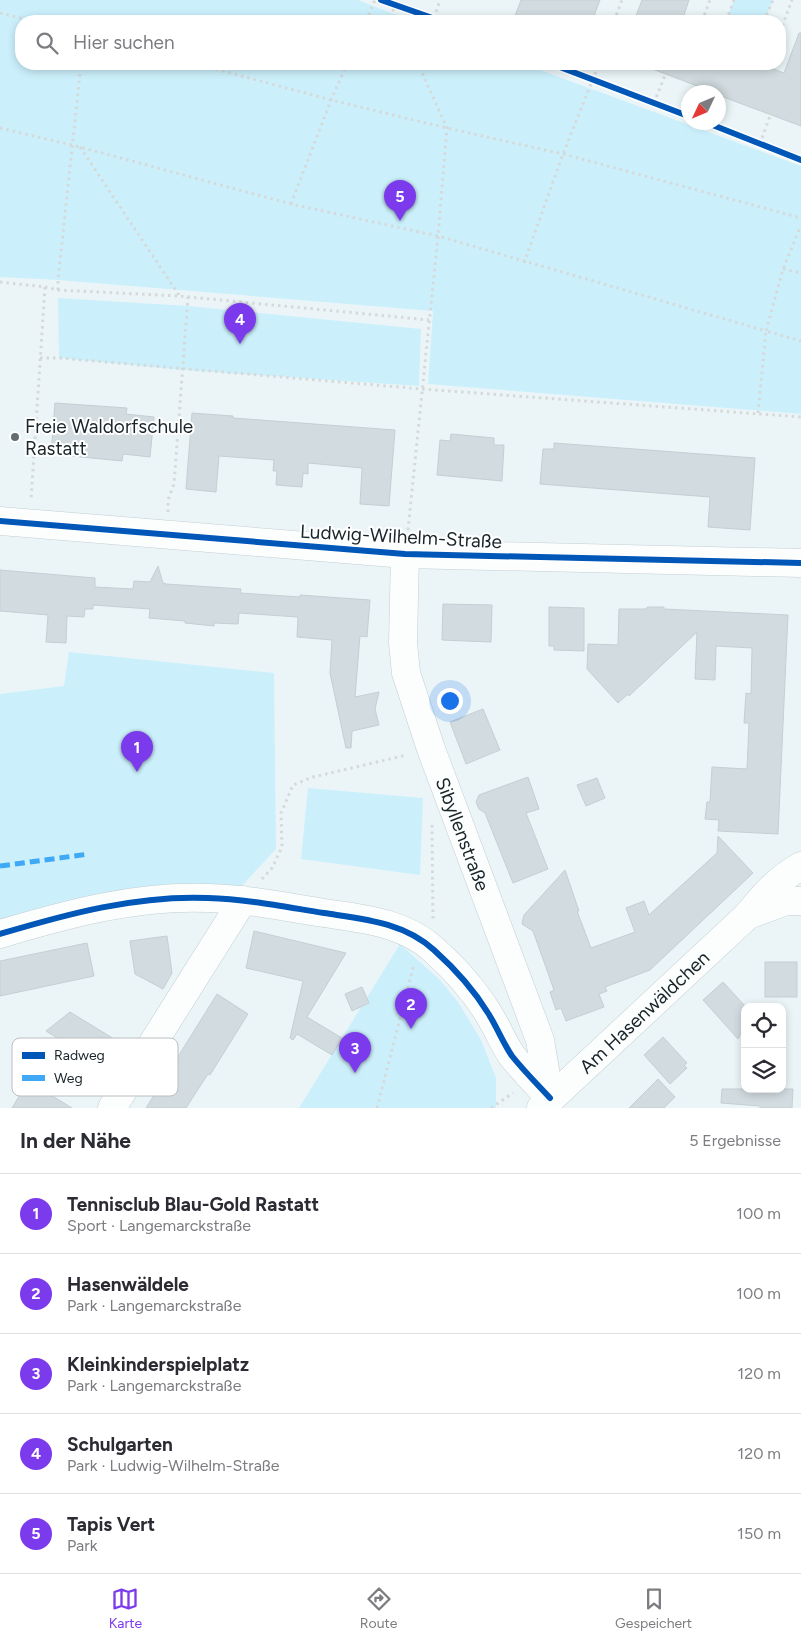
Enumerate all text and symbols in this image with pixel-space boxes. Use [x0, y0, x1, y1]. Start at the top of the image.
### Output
search box [15, 15, 786, 70]
icon: search [33, 29, 61, 57]
text: Hier suchen [73, 31, 174, 54]
north arrow [681, 85, 726, 130]
pin: 5 [384, 180, 416, 221]
pin: 4 [224, 303, 256, 344]
place label: Freie Waldorfschule Rastatt [25, 415, 193, 460]
marker: Freie Waldorfschule Rastatt [9, 431, 21, 443]
street label: Ludwig-Wilhelm-Straße [299, 520, 502, 553]
your location [437, 688, 463, 714]
pin: 1 [121, 731, 153, 772]
street label: Sibyllenstraße [431, 774, 494, 894]
street label: Am Hasenwäldchen [575, 946, 714, 1078]
pin: 2 [395, 988, 427, 1029]
map controls [741, 1003, 786, 1093]
button: locate [741, 1003, 786, 1048]
pin: 3 [339, 1032, 371, 1073]
legend [12, 1038, 178, 1096]
text: Radweg [54, 1047, 105, 1064]
button: layers [741, 1048, 786, 1093]
text: Weg [54, 1070, 83, 1087]
text: In der Nähe [20, 1128, 131, 1153]
text: 5 Ergebnisse [689, 1131, 781, 1150]
text: Tennisclub Blau-Gold Rastatt [67, 1193, 319, 1216]
text: 1 [33, 1204, 39, 1223]
text: 100 m [736, 1204, 781, 1223]
text: Sport · Langemarckstraße [67, 1216, 251, 1235]
text: Hasenwäldele [67, 1273, 189, 1296]
text: 2 [31, 1284, 41, 1303]
text: 100 m [736, 1284, 781, 1303]
text: Park · Langemarckstraße [67, 1296, 241, 1315]
text: Kleinkinderspielplatz [67, 1353, 249, 1376]
text: 3 [32, 1364, 40, 1383]
text: 120 m [738, 1364, 781, 1383]
text: Park · Langemarckstraße [67, 1376, 241, 1395]
text: Schulgarten [67, 1433, 173, 1456]
text: 4 [31, 1444, 41, 1463]
text: 120 m [738, 1444, 781, 1463]
text: Park · Ludwig-Wilhelm-Straße [67, 1456, 280, 1475]
text: Tapis Vert [67, 1513, 155, 1536]
text: 5 [31, 1524, 41, 1543]
text: 150 m [737, 1524, 781, 1543]
text: Park [67, 1536, 97, 1555]
tab: Karte [109, 1585, 142, 1632]
tab: Route [360, 1585, 397, 1632]
tab: Gespeichert [615, 1585, 692, 1632]

